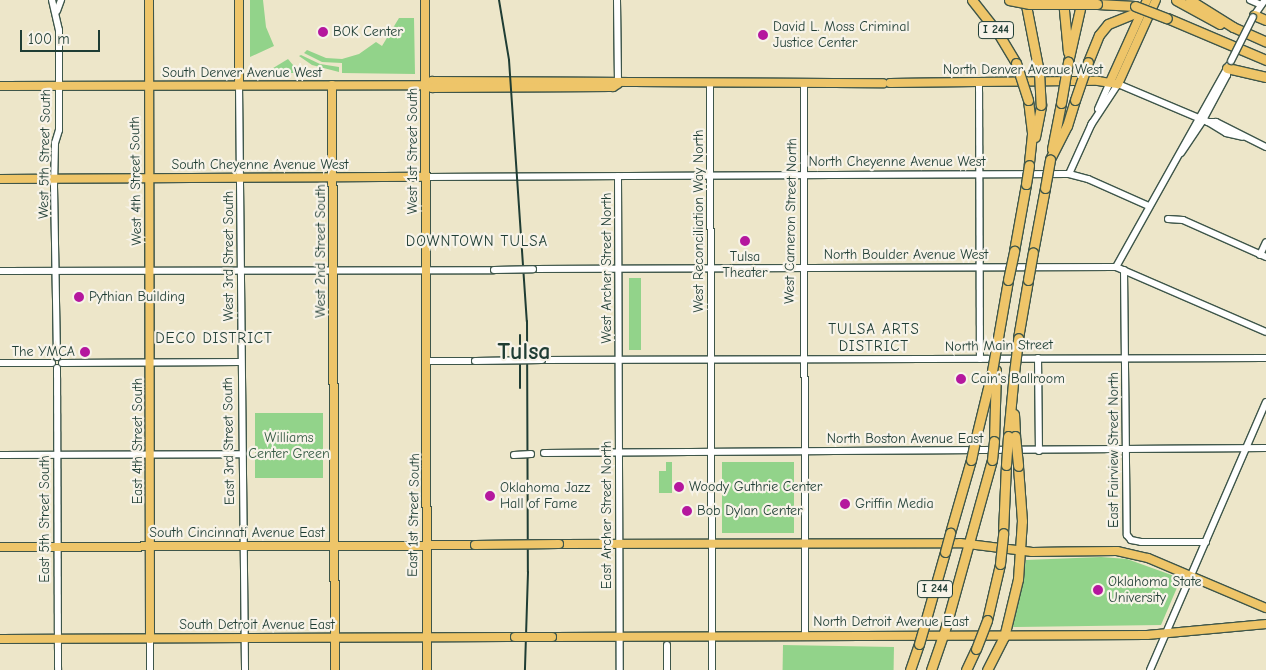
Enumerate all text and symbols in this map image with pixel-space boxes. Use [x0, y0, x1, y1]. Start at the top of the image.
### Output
place label: David L. Moss Criminal Justice Center [773, 19, 909, 52]
scale bar [22, 20, 102, 52]
road number: I 244 [977, 20, 1015, 40]
place label: BOK Center [333, 24, 403, 40]
marker: BOK Center [317, 26, 329, 38]
marker: David L. Moss Criminal Justice Center [757, 29, 769, 41]
text: 100 m [28, 30, 70, 48]
street label: North Denver Avenue West [943, 62, 1103, 78]
street label: South Denver Avenue West [162, 65, 322, 81]
street label: West 1st Street South [405, 88, 421, 214]
street label: West 5th Street South [35, 89, 55, 219]
street label: West 4th Street South [126, 116, 146, 246]
street label: West Reconciliation Way North [691, 129, 707, 313]
street label: West Cameron Street North [781, 138, 801, 304]
street label: North Cheyenne Avenue West [808, 154, 986, 170]
street label: South Cheyenne Avenue West [171, 157, 349, 173]
street label: West 2nd Street South [313, 184, 329, 318]
street label: West 3rd Street South [221, 191, 237, 321]
street label: West Archer Street North [599, 193, 615, 343]
district label: DOWNTOWN TULSA [404, 233, 550, 251]
marker: Tulsa Theater [739, 235, 751, 247]
street label: North Boulder Avenue West [824, 247, 988, 263]
place label: Tulsa Theater [722, 249, 768, 282]
place label: Pythian Building [89, 289, 185, 305]
marker: Pythian Building [73, 291, 85, 303]
district label: TULSA ARTS DISTRICT [827, 320, 921, 355]
district label: DECO DISTRICT [154, 330, 274, 348]
street label: North Main Street [945, 337, 1053, 355]
district label: Tulsa [497, 338, 551, 366]
place label: The YMCA [12, 344, 75, 360]
marker: The YMCA [79, 346, 91, 358]
place label: Cain's Ballroom [971, 371, 1065, 387]
street label: East Fairview Street North [1106, 372, 1122, 528]
marker: Cain's Ballroom [955, 373, 967, 385]
street label: East 3rd Street South [219, 377, 239, 505]
street label: East 4th Street South [130, 378, 146, 504]
park label: Williams Center Green [248, 430, 330, 462]
street label: North Boston Avenue East [827, 431, 983, 447]
street label: East Archer Street North [599, 441, 615, 589]
street label: East 1st Street South [405, 453, 423, 577]
street label: East 5th Street South [37, 455, 53, 583]
place label: Woody Guthrie Center [689, 479, 822, 495]
place label: Oklahoma Jazz Hall of Fame [500, 480, 590, 512]
marker: Woody Guthrie Center [673, 481, 685, 493]
marker: Oklahoma Jazz Hall of Fame [484, 490, 496, 502]
place label: Griffin Media [855, 496, 934, 512]
marker: Griffin Media [839, 498, 851, 510]
place label: Bob Dylan Center [697, 503, 803, 519]
marker: Bob Dylan Center [681, 505, 693, 517]
street label: South Cincinnati Avenue East [149, 525, 325, 541]
place label: Oklahoma State University [1108, 574, 1202, 606]
road number: I 244 [916, 580, 954, 598]
marker: Oklahoma State University [1092, 584, 1104, 596]
street label: North Detroit Avenue East [813, 614, 969, 630]
street label: South Detroit Avenue East [179, 617, 335, 633]

